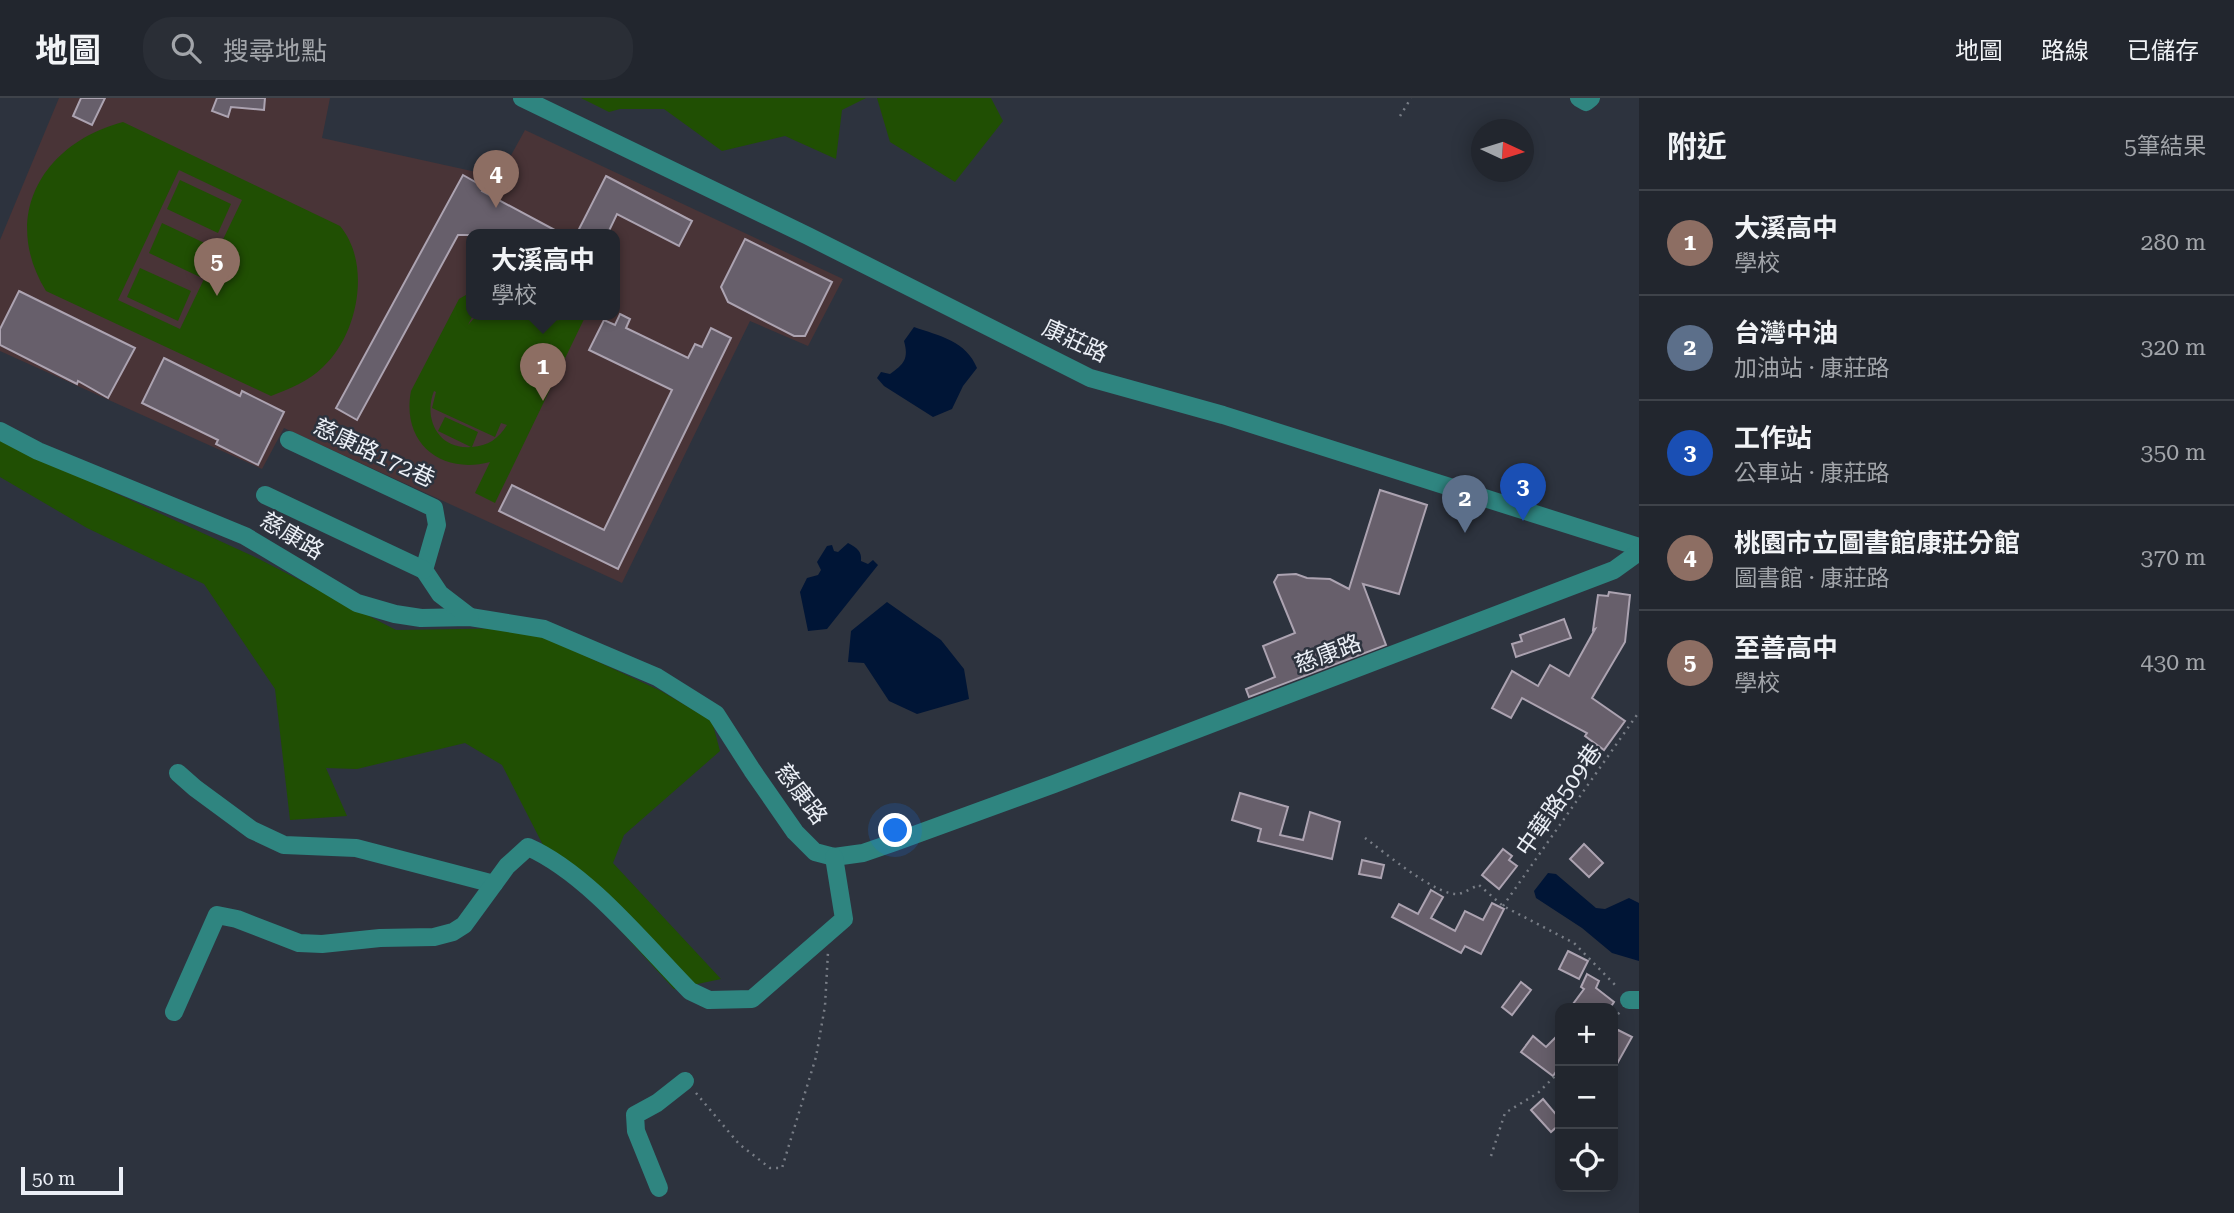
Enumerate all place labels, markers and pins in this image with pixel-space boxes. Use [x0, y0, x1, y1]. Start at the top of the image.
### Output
pin: 4 [473, 150, 519, 208]
pin: 5 [194, 238, 240, 296]
pin: 1 [520, 343, 566, 401]
pin: 3 [1500, 463, 1546, 521]
pin: 2 [1442, 475, 1488, 533]

